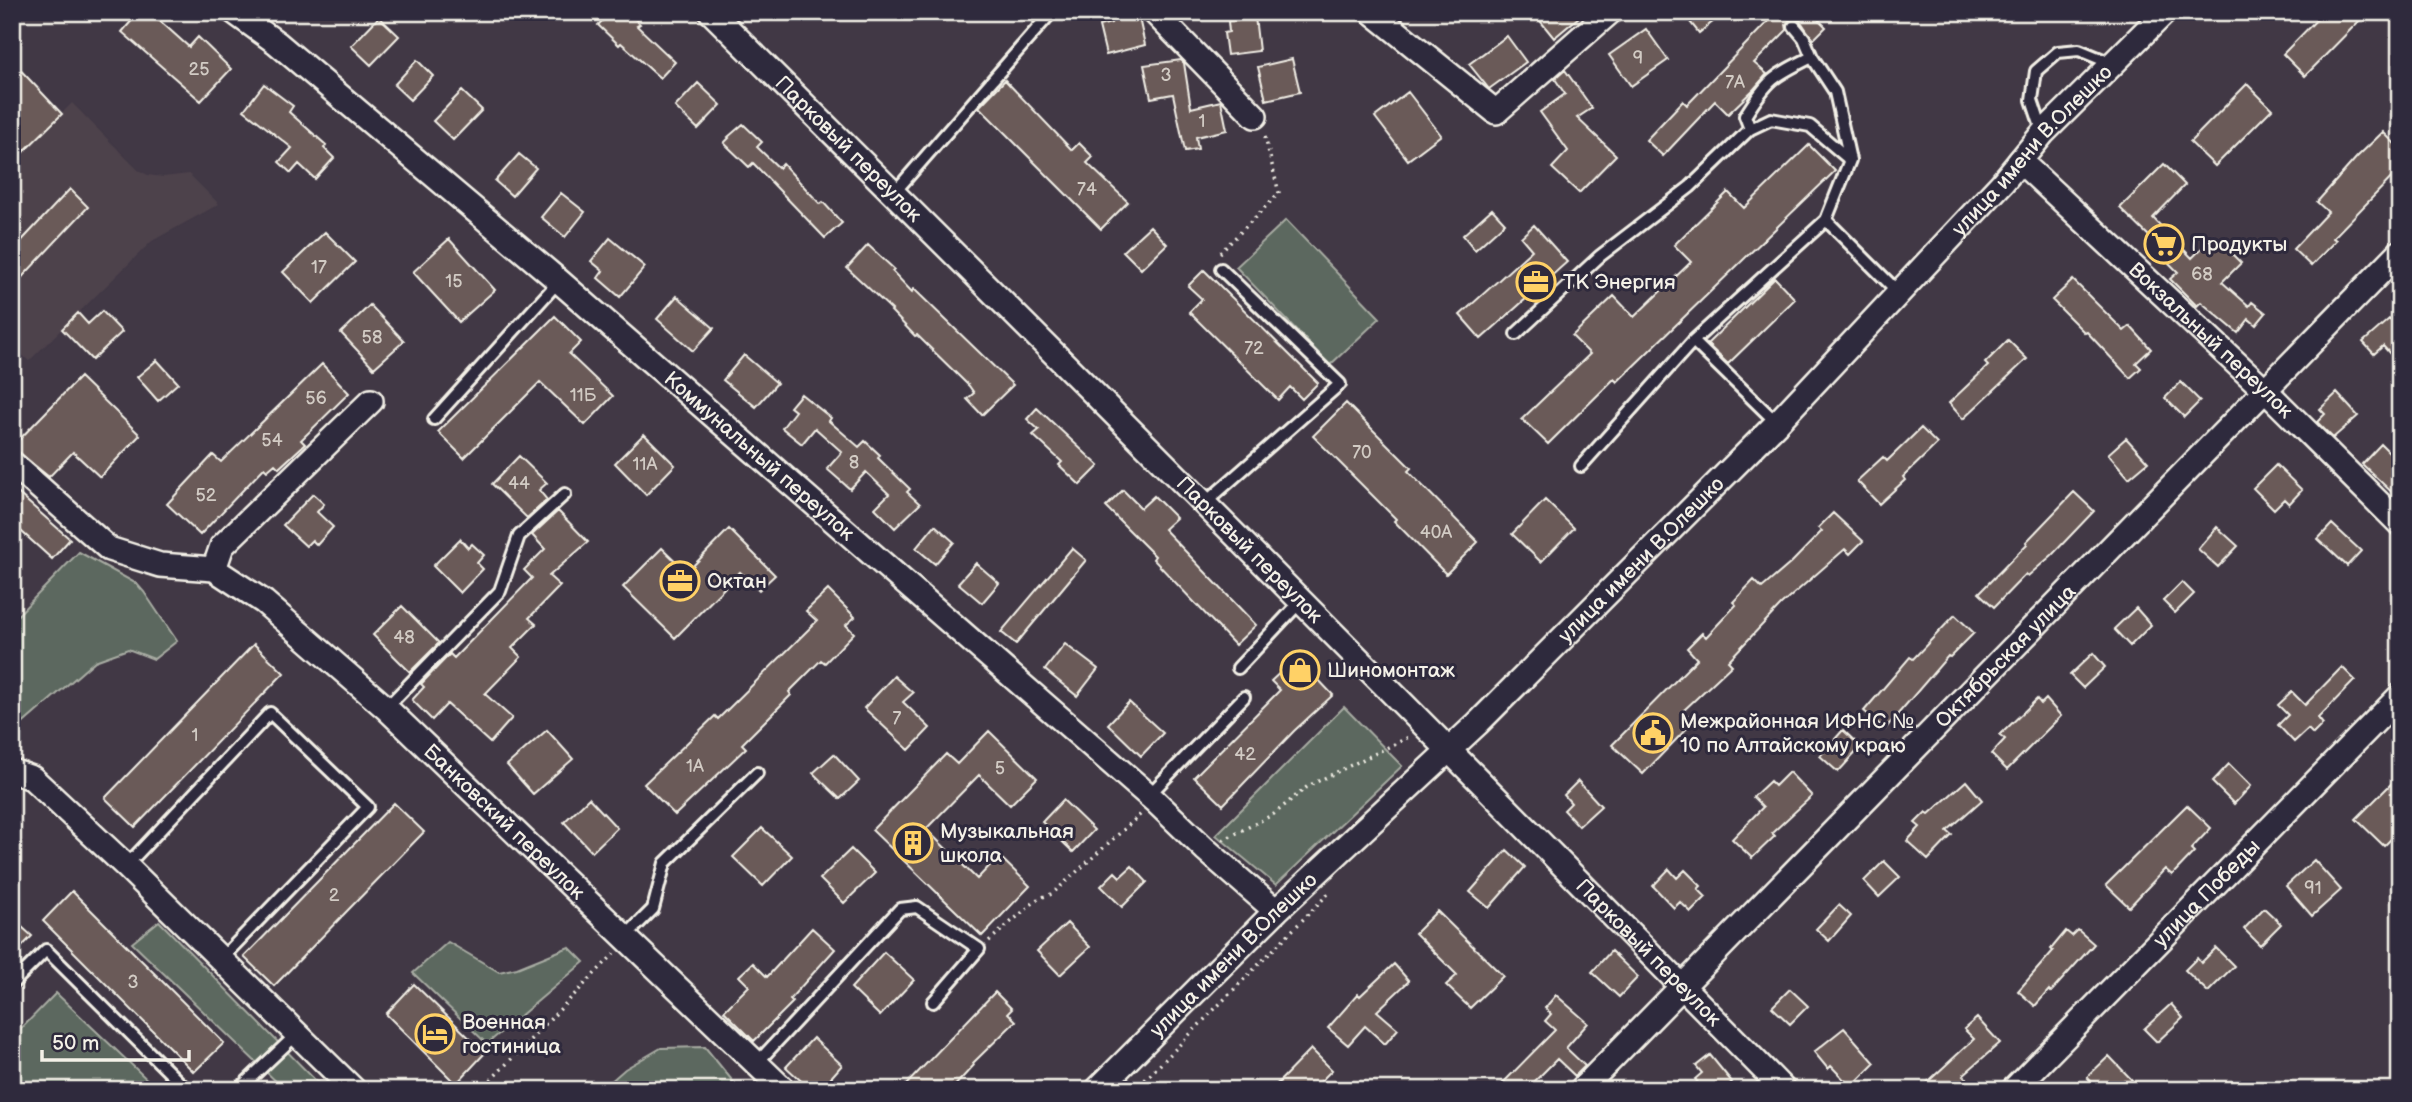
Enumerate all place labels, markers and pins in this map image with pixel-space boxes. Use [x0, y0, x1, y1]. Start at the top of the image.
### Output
supermarket icon: Продукты [2143, 223, 2185, 265]
place label: Продукты [2191, 232, 2287, 257]
office icon: ТК Энергия [1515, 261, 1557, 303]
place label: ТК Энергия [1563, 270, 1676, 295]
office icon: Октан [659, 560, 701, 602]
place label: Октан [707, 569, 767, 594]
shop icon: Шиномонтаж [1279, 649, 1321, 691]
place label: Шиномонтаж [1327, 658, 1455, 683]
place label: Межрайонная ИФНС № 10 по Алтайскому краю [1680, 709, 1914, 758]
public building icon: Межрайонная ИФНС № 10 по Алтайскому краю [1632, 712, 1674, 754]
place label: Музыкальная школа [940, 819, 1074, 868]
building icon: Музыкальная школа [892, 822, 934, 864]
place label: Военная гостиница [462, 1010, 561, 1059]
hotel icon: Военная гостиница [414, 1013, 456, 1055]

